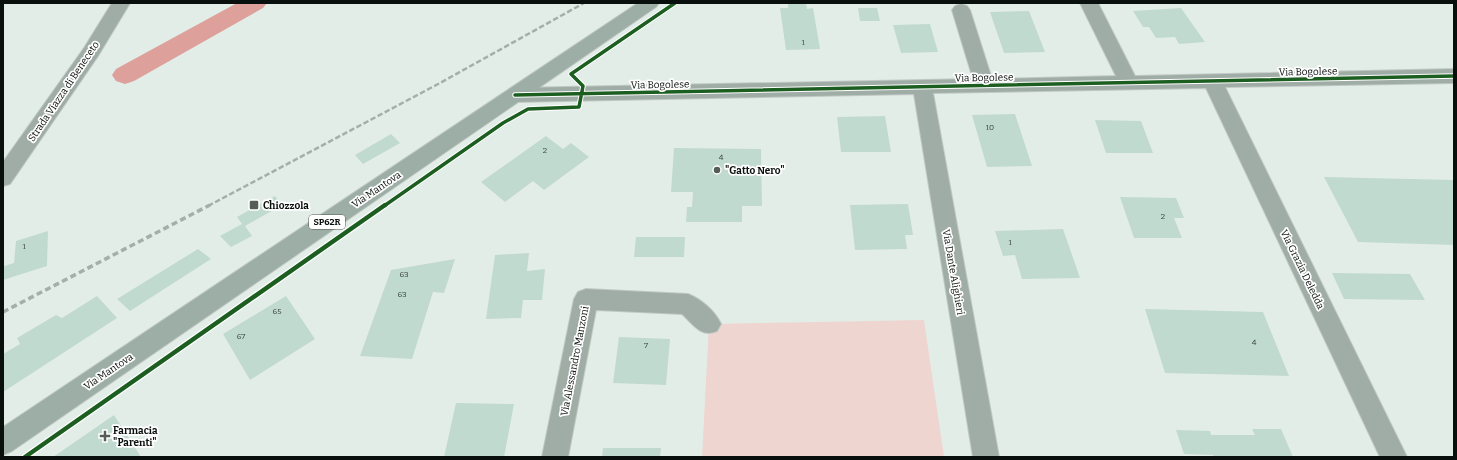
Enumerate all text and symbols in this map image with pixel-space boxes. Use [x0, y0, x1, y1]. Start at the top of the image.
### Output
house number: 1 [801, 38, 805, 47]
street label: Strada Viazza di Beneceto [26, 39, 102, 144]
street label: Via Bogolese [1279, 65, 1337, 79]
street label: Via Bogolese [955, 71, 1013, 85]
street label: Via Bogolese [631, 78, 689, 92]
house number: 10 [986, 123, 994, 132]
house number: 2 [543, 146, 547, 155]
house number: 4 [719, 153, 724, 162]
marker: "Gatto Nero" [712, 165, 722, 175]
place label: "Gatto Nero" [725, 165, 785, 177]
street label: Via Mantova [350, 169, 404, 211]
marker: Chiozzola [248, 199, 260, 211]
place label: Chiozzola [263, 200, 309, 212]
house number: 2 [1161, 212, 1165, 221]
road number: SP62R [309, 215, 345, 229]
street label: Via Dante Alighieri [940, 228, 966, 316]
street label: Via Grazia Deledda [1278, 228, 1327, 312]
house number: 1 [1008, 238, 1012, 247]
house number: 1 [22, 242, 26, 251]
house number: 63 [399, 270, 409, 279]
house number: 63 [397, 290, 407, 299]
street label: Via Alessandro Manzoni [558, 305, 592, 417]
house number: 65 [273, 307, 281, 316]
house number: 67 [237, 332, 245, 341]
house number: 4 [1252, 338, 1257, 347]
house number: 7 [644, 341, 648, 350]
street label: Via Mantova [82, 351, 136, 393]
place label: Farmacia "Parenti" [113, 425, 158, 449]
marker: Farmacia "Parenti" [100, 431, 110, 441]

